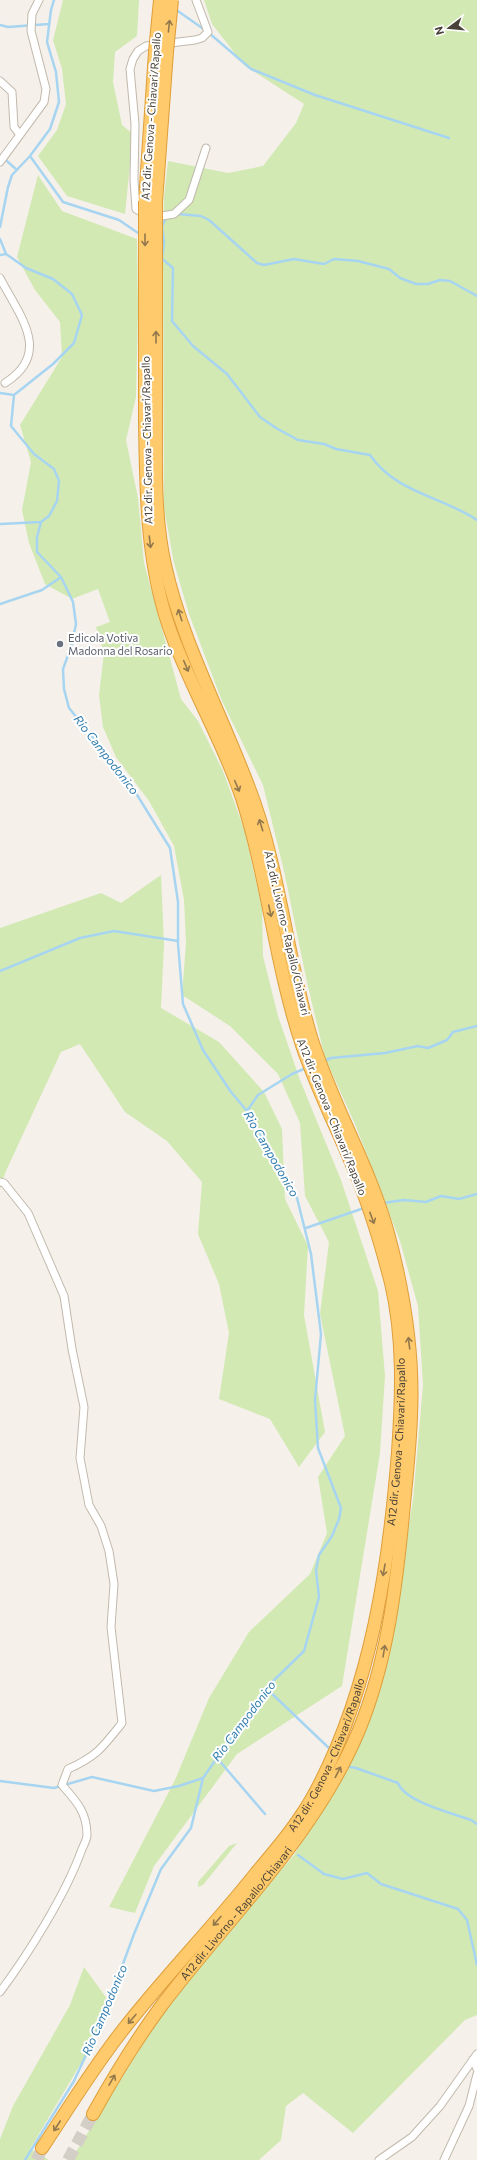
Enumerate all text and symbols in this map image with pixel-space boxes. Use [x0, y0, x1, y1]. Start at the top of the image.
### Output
north arrow [429, 8, 469, 48]
one-way arrow [165, 20, 173, 33]
text: N [432, 25, 446, 37]
street label: A12 dir. Genova - Chiavari/Rapallo [138, 31, 163, 200]
one-way arrow [141, 233, 149, 246]
one-way arrow [152, 331, 160, 344]
street label: A12 dir. Genova - Chiavari/Rapallo [139, 355, 154, 524]
one-way arrow [147, 535, 154, 548]
one-way arrow [175, 610, 183, 622]
place label: Edicola Votiva Madonna del Rosario [68, 631, 173, 657]
marker: Edicola Votiva Madonna del Rosario [55, 639, 65, 649]
one-way arrow [182, 659, 190, 671]
water label: Rio Campodonico [71, 712, 142, 797]
one-way arrow [233, 779, 241, 791]
one-way arrow [257, 819, 264, 832]
street label: A12 dir. Livorno - Rapallo/Chiavari [262, 849, 313, 1017]
one-way arrow [267, 904, 275, 917]
street label: A12 dir. Genova - Chiavari/Rapallo [295, 1036, 370, 1198]
water label: Rio Campodonico [242, 1108, 302, 1199]
one-way arrow [368, 1212, 376, 1224]
one-way arrow [405, 1337, 413, 1350]
street label: A12 dir. Genova - Chiavari/Rapallo [384, 1357, 407, 1527]
one-way arrow [379, 1563, 387, 1576]
one-way arrow [380, 1645, 388, 1658]
street label: A12 dir. Genova - Chiavari/Rapallo [285, 1676, 367, 1834]
water label: Rio Campodonico [208, 1677, 278, 1763]
one-way arrow [334, 1766, 342, 1778]
street label: A12 dir. Livorno - Rapallo/Chiavari [177, 1844, 294, 1982]
one-way arrow [212, 1915, 221, 1926]
water label: Rio Campodonico [79, 1962, 129, 2057]
one-way arrow [127, 2014, 136, 2025]
one-way arrow [109, 2074, 117, 2086]
one-way arrow [53, 2120, 61, 2131]

